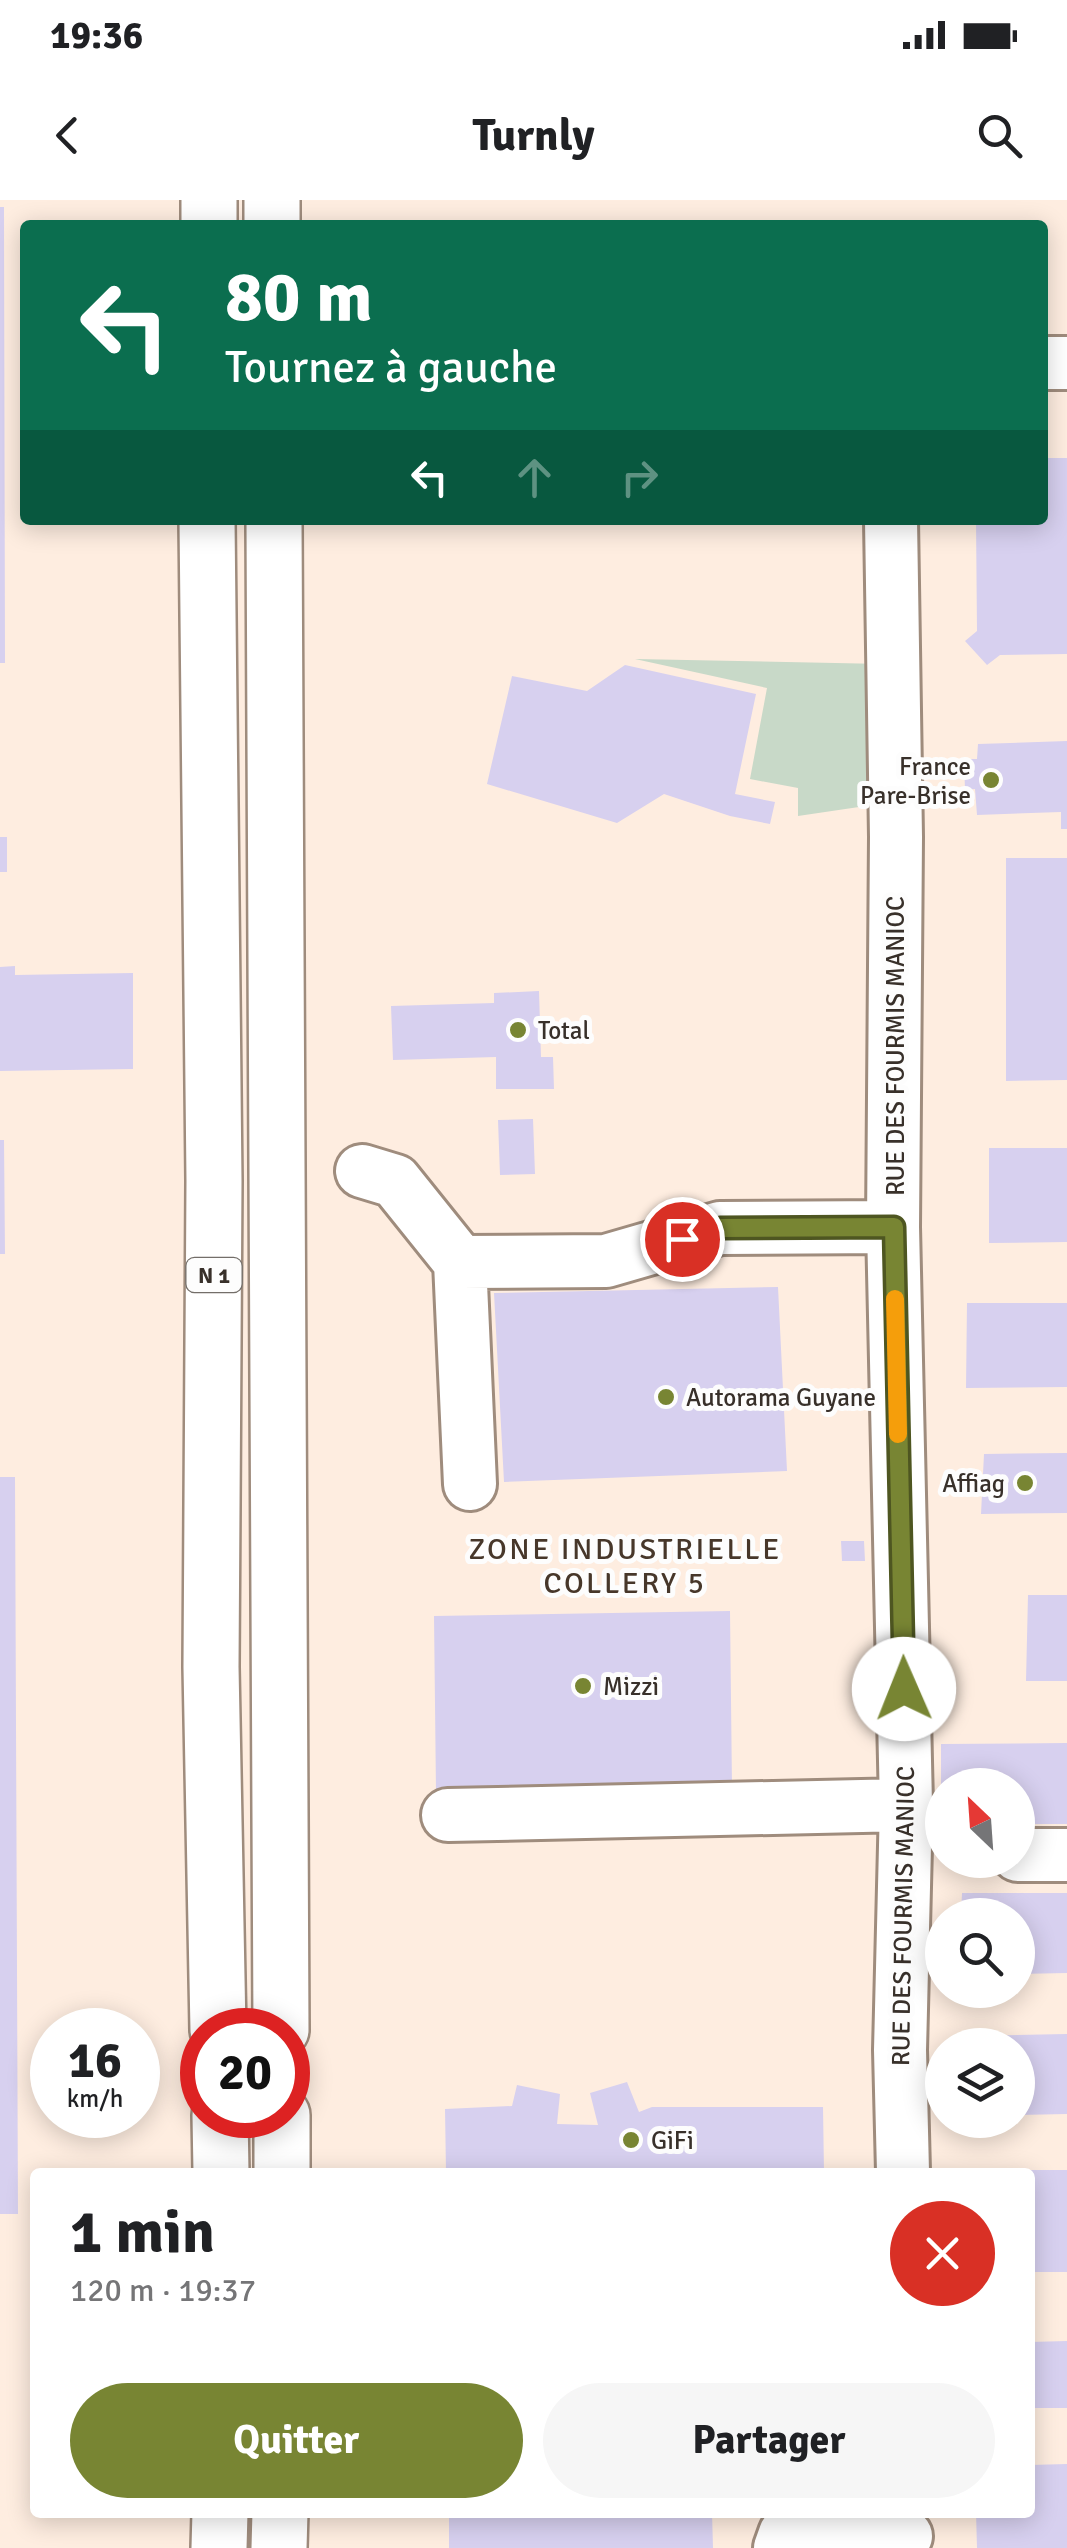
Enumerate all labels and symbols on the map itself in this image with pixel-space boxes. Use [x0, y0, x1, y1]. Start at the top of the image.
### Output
place label: France Pare-Brise [860, 751, 971, 811]
marker: France Pare-Brise [980, 769, 1002, 791]
street label: RUE DES FOURMIS MANIOC [880, 896, 911, 1196]
place label: Total [538, 1015, 590, 1046]
marker: Total [507, 1019, 529, 1041]
pin [640, 1197, 725, 1282]
road number: N 1 [186, 1258, 242, 1292]
place label: Autorama Guyane [686, 1382, 876, 1413]
marker: Autorama Guyane [655, 1386, 677, 1408]
place label: Affiag [942, 1468, 1005, 1499]
marker: Affiag [1014, 1472, 1036, 1494]
district label: ZONE INDUSTRIELLE COLLERY 5 [468, 1531, 782, 1602]
position arrow [852, 1637, 956, 1741]
place label: Mizzi [603, 1671, 659, 1702]
marker: Mizzi [572, 1675, 594, 1697]
street label: RUE DES FOURMIS MANIOC [885, 1766, 921, 2066]
north arrow [925, 1768, 1035, 1878]
speed limit sign: 20 [180, 2008, 310, 2138]
place label: GiFi [651, 2125, 694, 2156]
marker: GiFi [620, 2129, 642, 2151]

